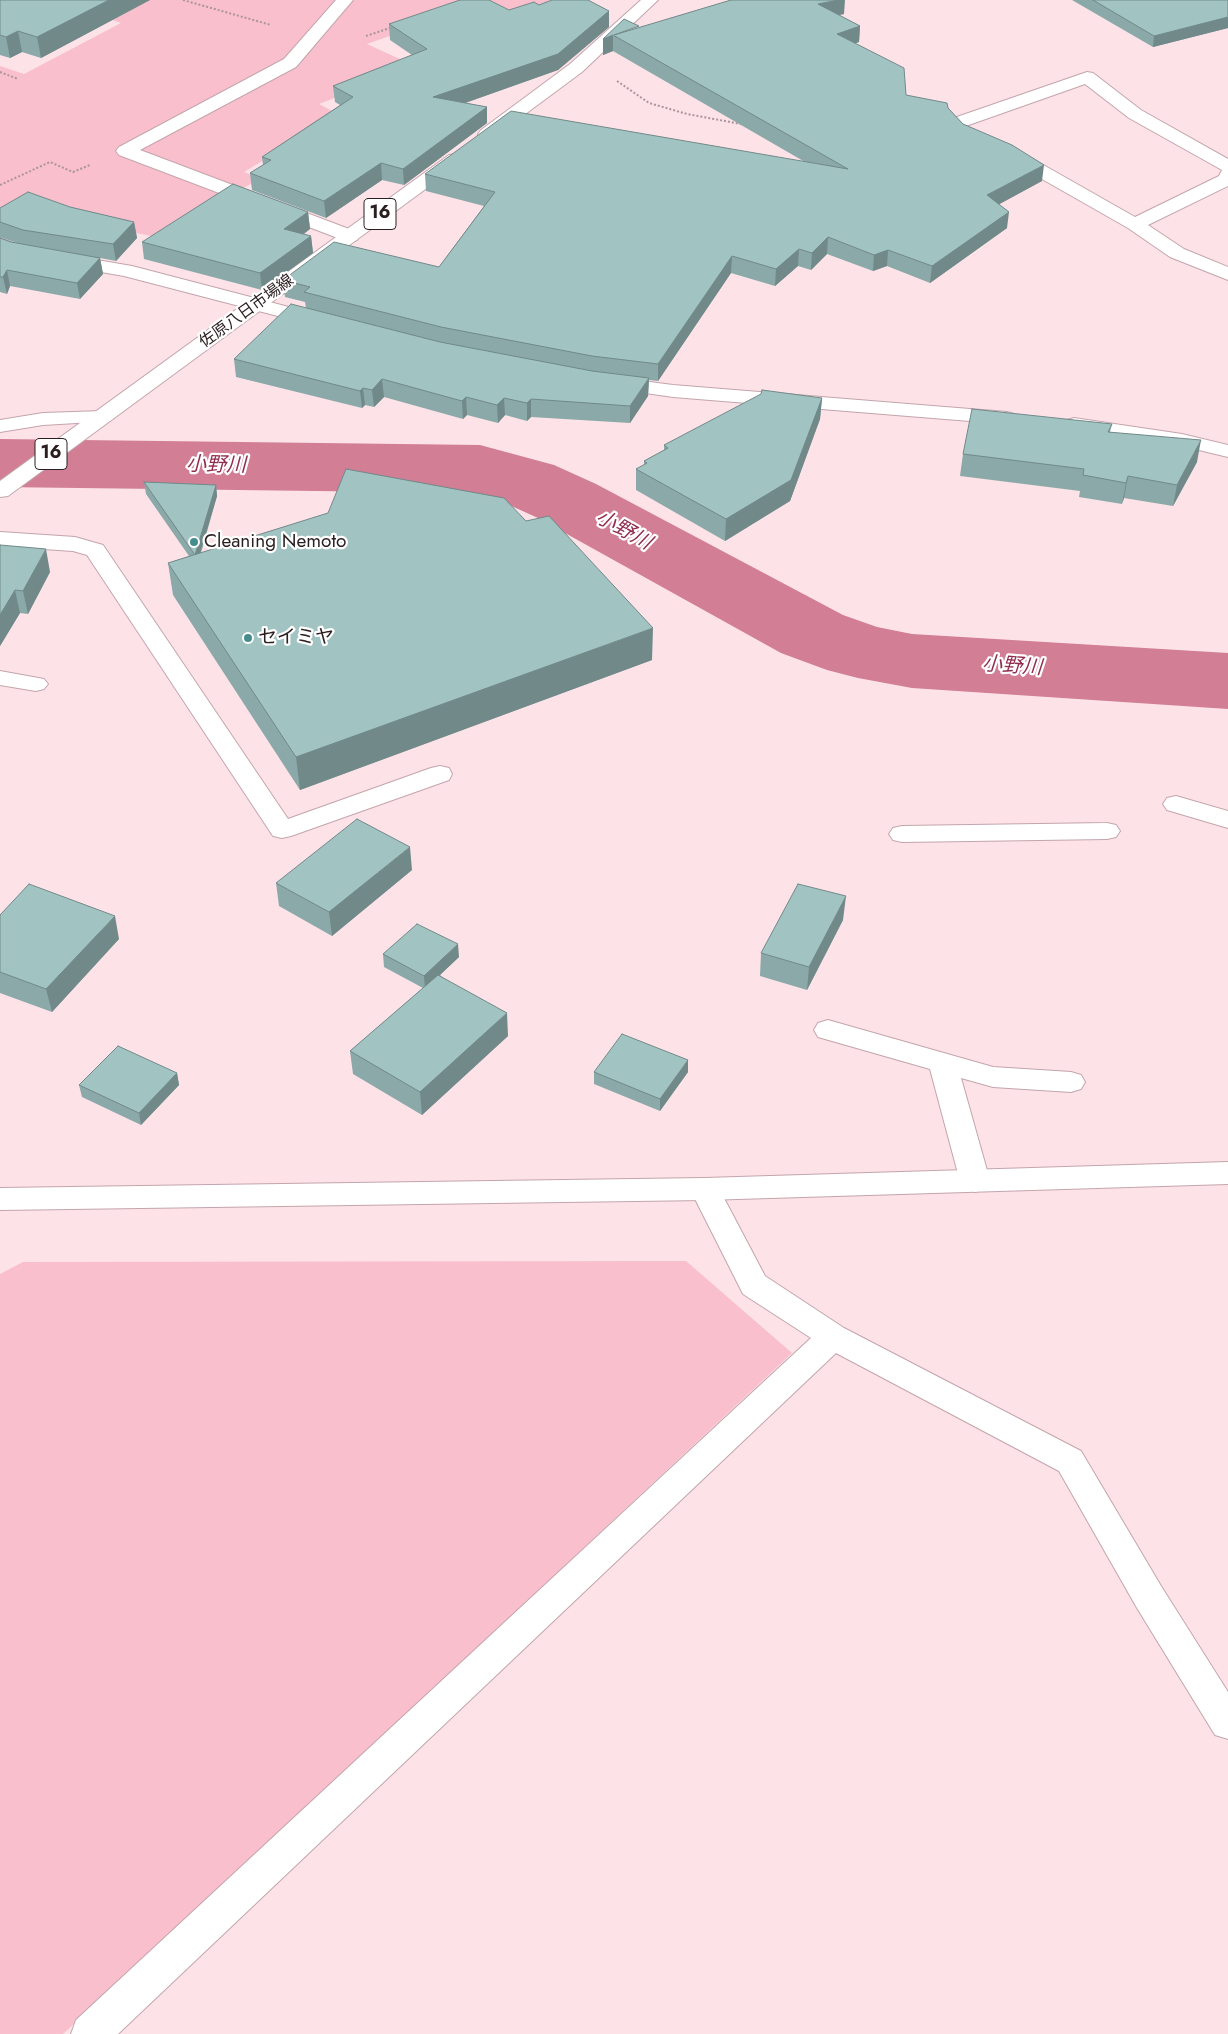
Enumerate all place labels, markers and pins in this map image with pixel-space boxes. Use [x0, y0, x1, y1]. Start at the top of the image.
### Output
place label: Cleaning Nemoto [204, 531, 346, 553]
marker: Cleaning Nemoto [188, 536, 200, 548]
place label: セイミヤ [258, 627, 334, 649]
marker: セイミヤ [242, 632, 254, 644]

